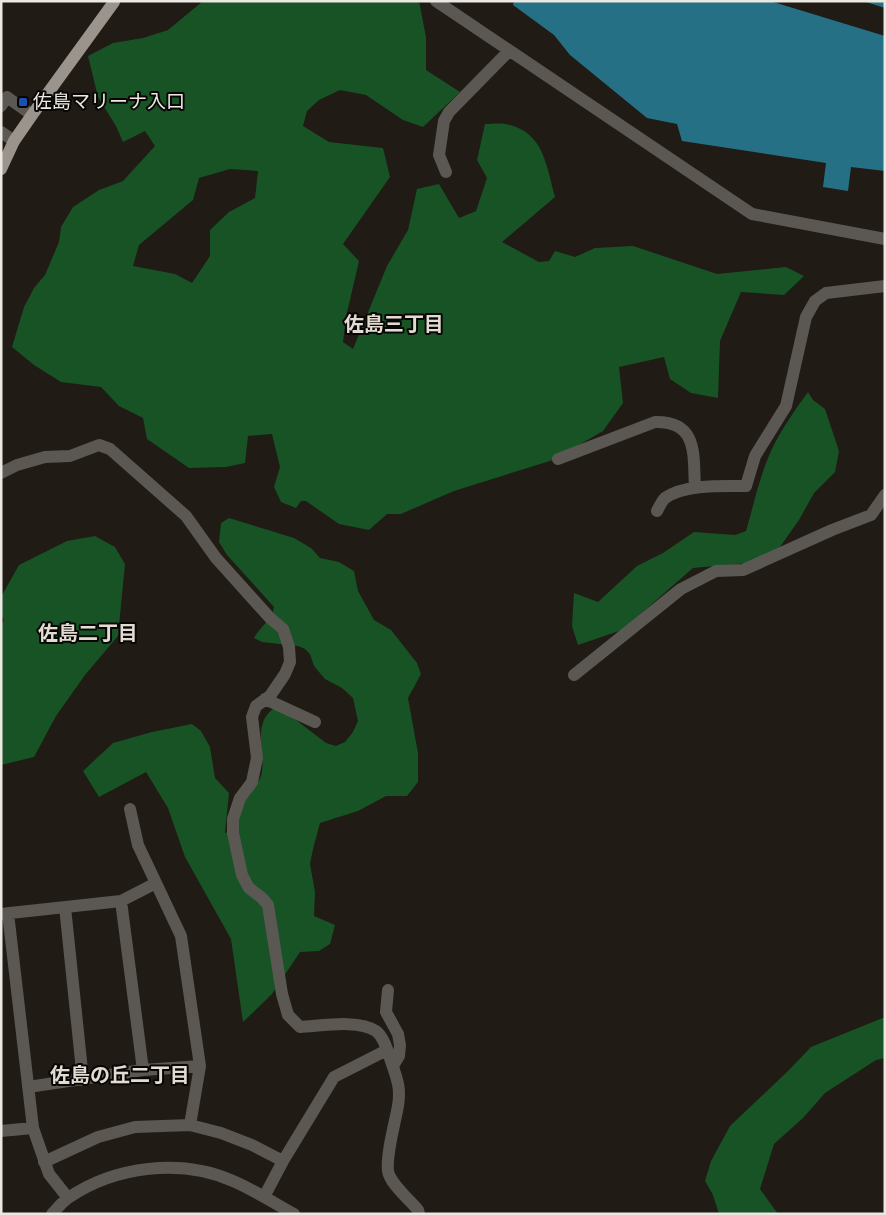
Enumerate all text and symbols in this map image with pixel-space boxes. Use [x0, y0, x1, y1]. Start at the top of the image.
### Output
place label: 佐島マリーナ入口 [33, 88, 185, 117]
marker: 佐島マリーナ入口 [17, 96, 29, 108]
district label: 佐島三丁目 [344, 310, 444, 340]
district label: 佐島二丁目 [38, 619, 138, 649]
district label: 佐島の丘二丁目 [50, 1061, 190, 1091]

